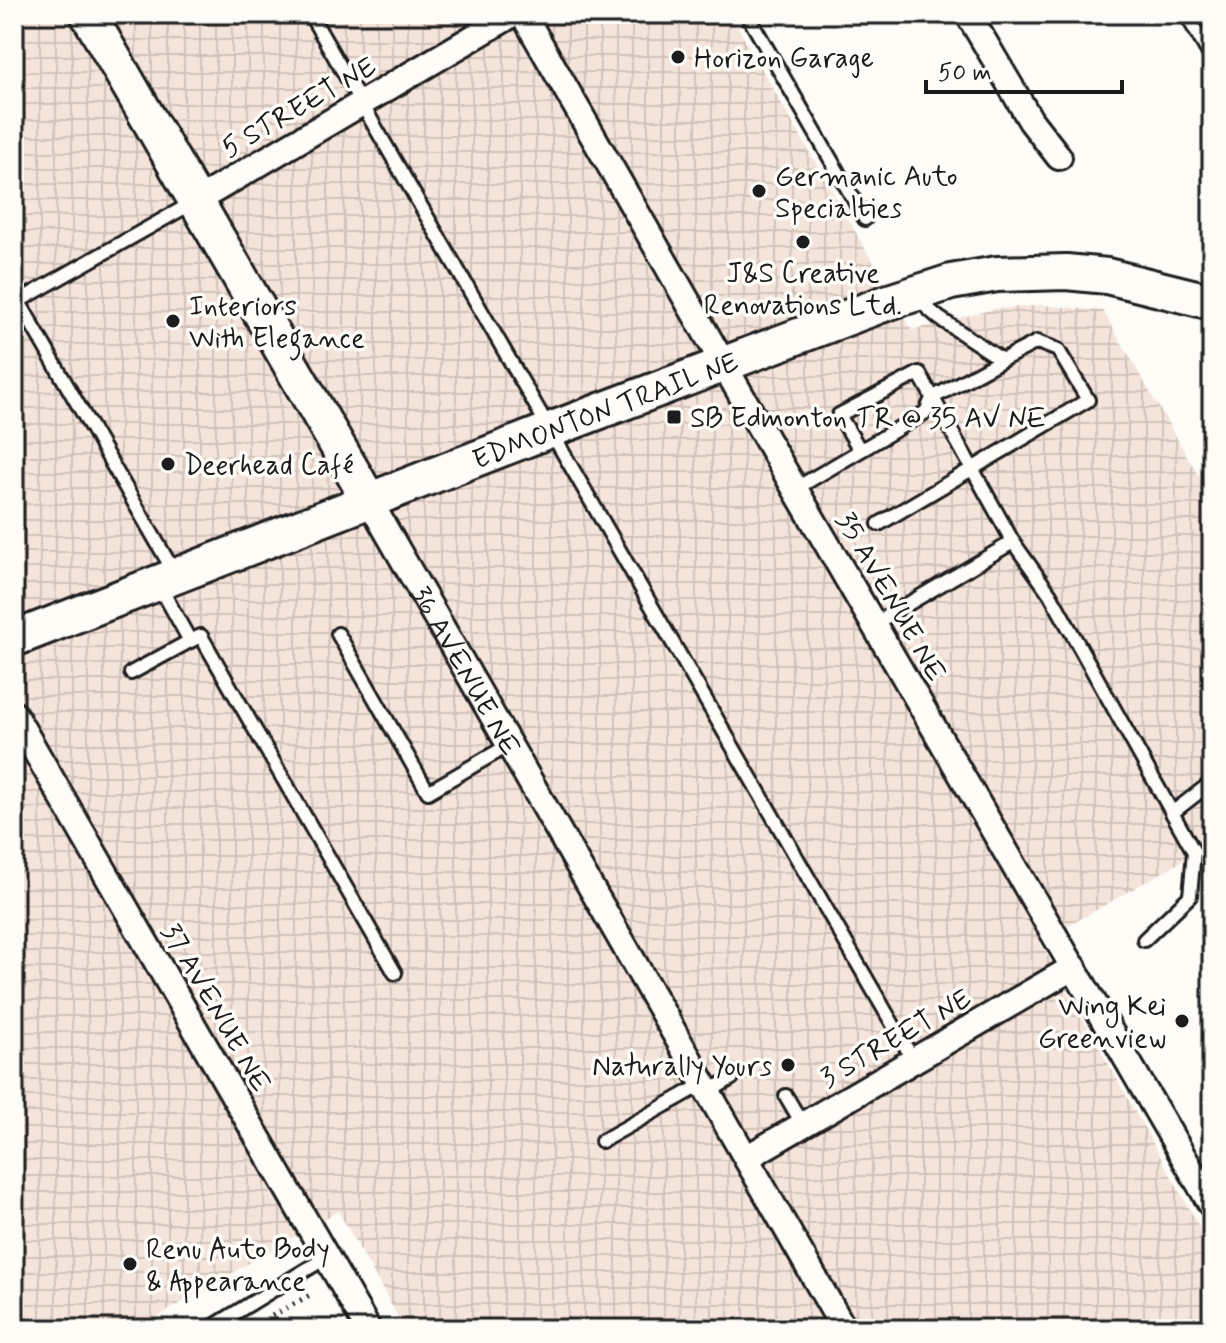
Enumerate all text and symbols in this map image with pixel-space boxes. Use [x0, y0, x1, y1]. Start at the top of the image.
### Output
place label: Horizon Garage [694, 41, 874, 78]
scale bar [926, 44, 1122, 94]
marker: Horizon Garage [669, 48, 687, 66]
street label: 5 STREET NE [215, 49, 383, 167]
text: 50 m [938, 58, 992, 89]
place label: Germanic Auto Specialties [775, 159, 958, 228]
marker: Germanic Auto Specialties [750, 182, 768, 200]
marker: J&S Creative Renovations Ltd. [794, 233, 812, 251]
place label: J&S Creative Renovations Ltd. [704, 256, 902, 325]
place label: Interiors With Elegance [189, 289, 365, 361]
marker: Interiors With Elegance [164, 312, 182, 330]
street label: EDMONTON TRAIL NE [468, 344, 744, 479]
place label: SB Edmonton TR @ 35 AV NE [690, 401, 1046, 438]
marker: SB Edmonton TR @ 35 AV NE [665, 408, 683, 426]
place label: Deerhead Café [184, 448, 354, 485]
marker: Deerhead Café [159, 455, 177, 473]
street label: 35 AVENUE NE [826, 506, 953, 689]
street label: 36 AVENUE NE [401, 580, 528, 764]
street label: 37 AVENUE NE [151, 917, 278, 1100]
street label: 3 STREET NE [814, 981, 979, 1097]
place label: Wing Kei Greenview [1038, 989, 1166, 1058]
marker: Wing Kei Greenview [1173, 1012, 1191, 1030]
place label: Naturally Yours [592, 1049, 772, 1086]
marker: Naturally Yours [779, 1056, 797, 1074]
place label: Renu Auto Body & Appearance [146, 1232, 330, 1304]
marker: Renu Auto Body & Appearance [121, 1255, 139, 1273]

